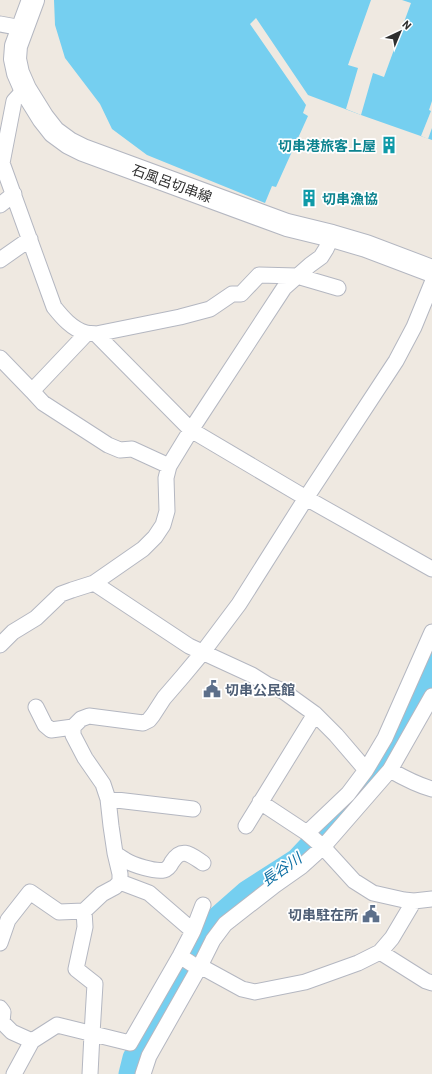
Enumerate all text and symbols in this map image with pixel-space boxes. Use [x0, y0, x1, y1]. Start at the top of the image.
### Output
north arrow [380, 12, 420, 52]
text: N [400, 17, 414, 32]
building icon: 切串港旅客上屋 [379, 135, 399, 155]
place label: 切串港旅客上屋 [278, 137, 376, 154]
street label: 石風呂切串線 [130, 161, 214, 205]
building icon: 切串漁協 [299, 188, 319, 208]
place label: 切串漁協 [322, 190, 378, 207]
public building icon: 切串公民館 [202, 679, 222, 699]
place label: 切串公民館 [225, 681, 295, 698]
water label: 長谷川 [257, 848, 306, 889]
public building icon: 切串駐在所 [361, 904, 381, 924]
place label: 切串駐在所 [288, 906, 358, 923]

